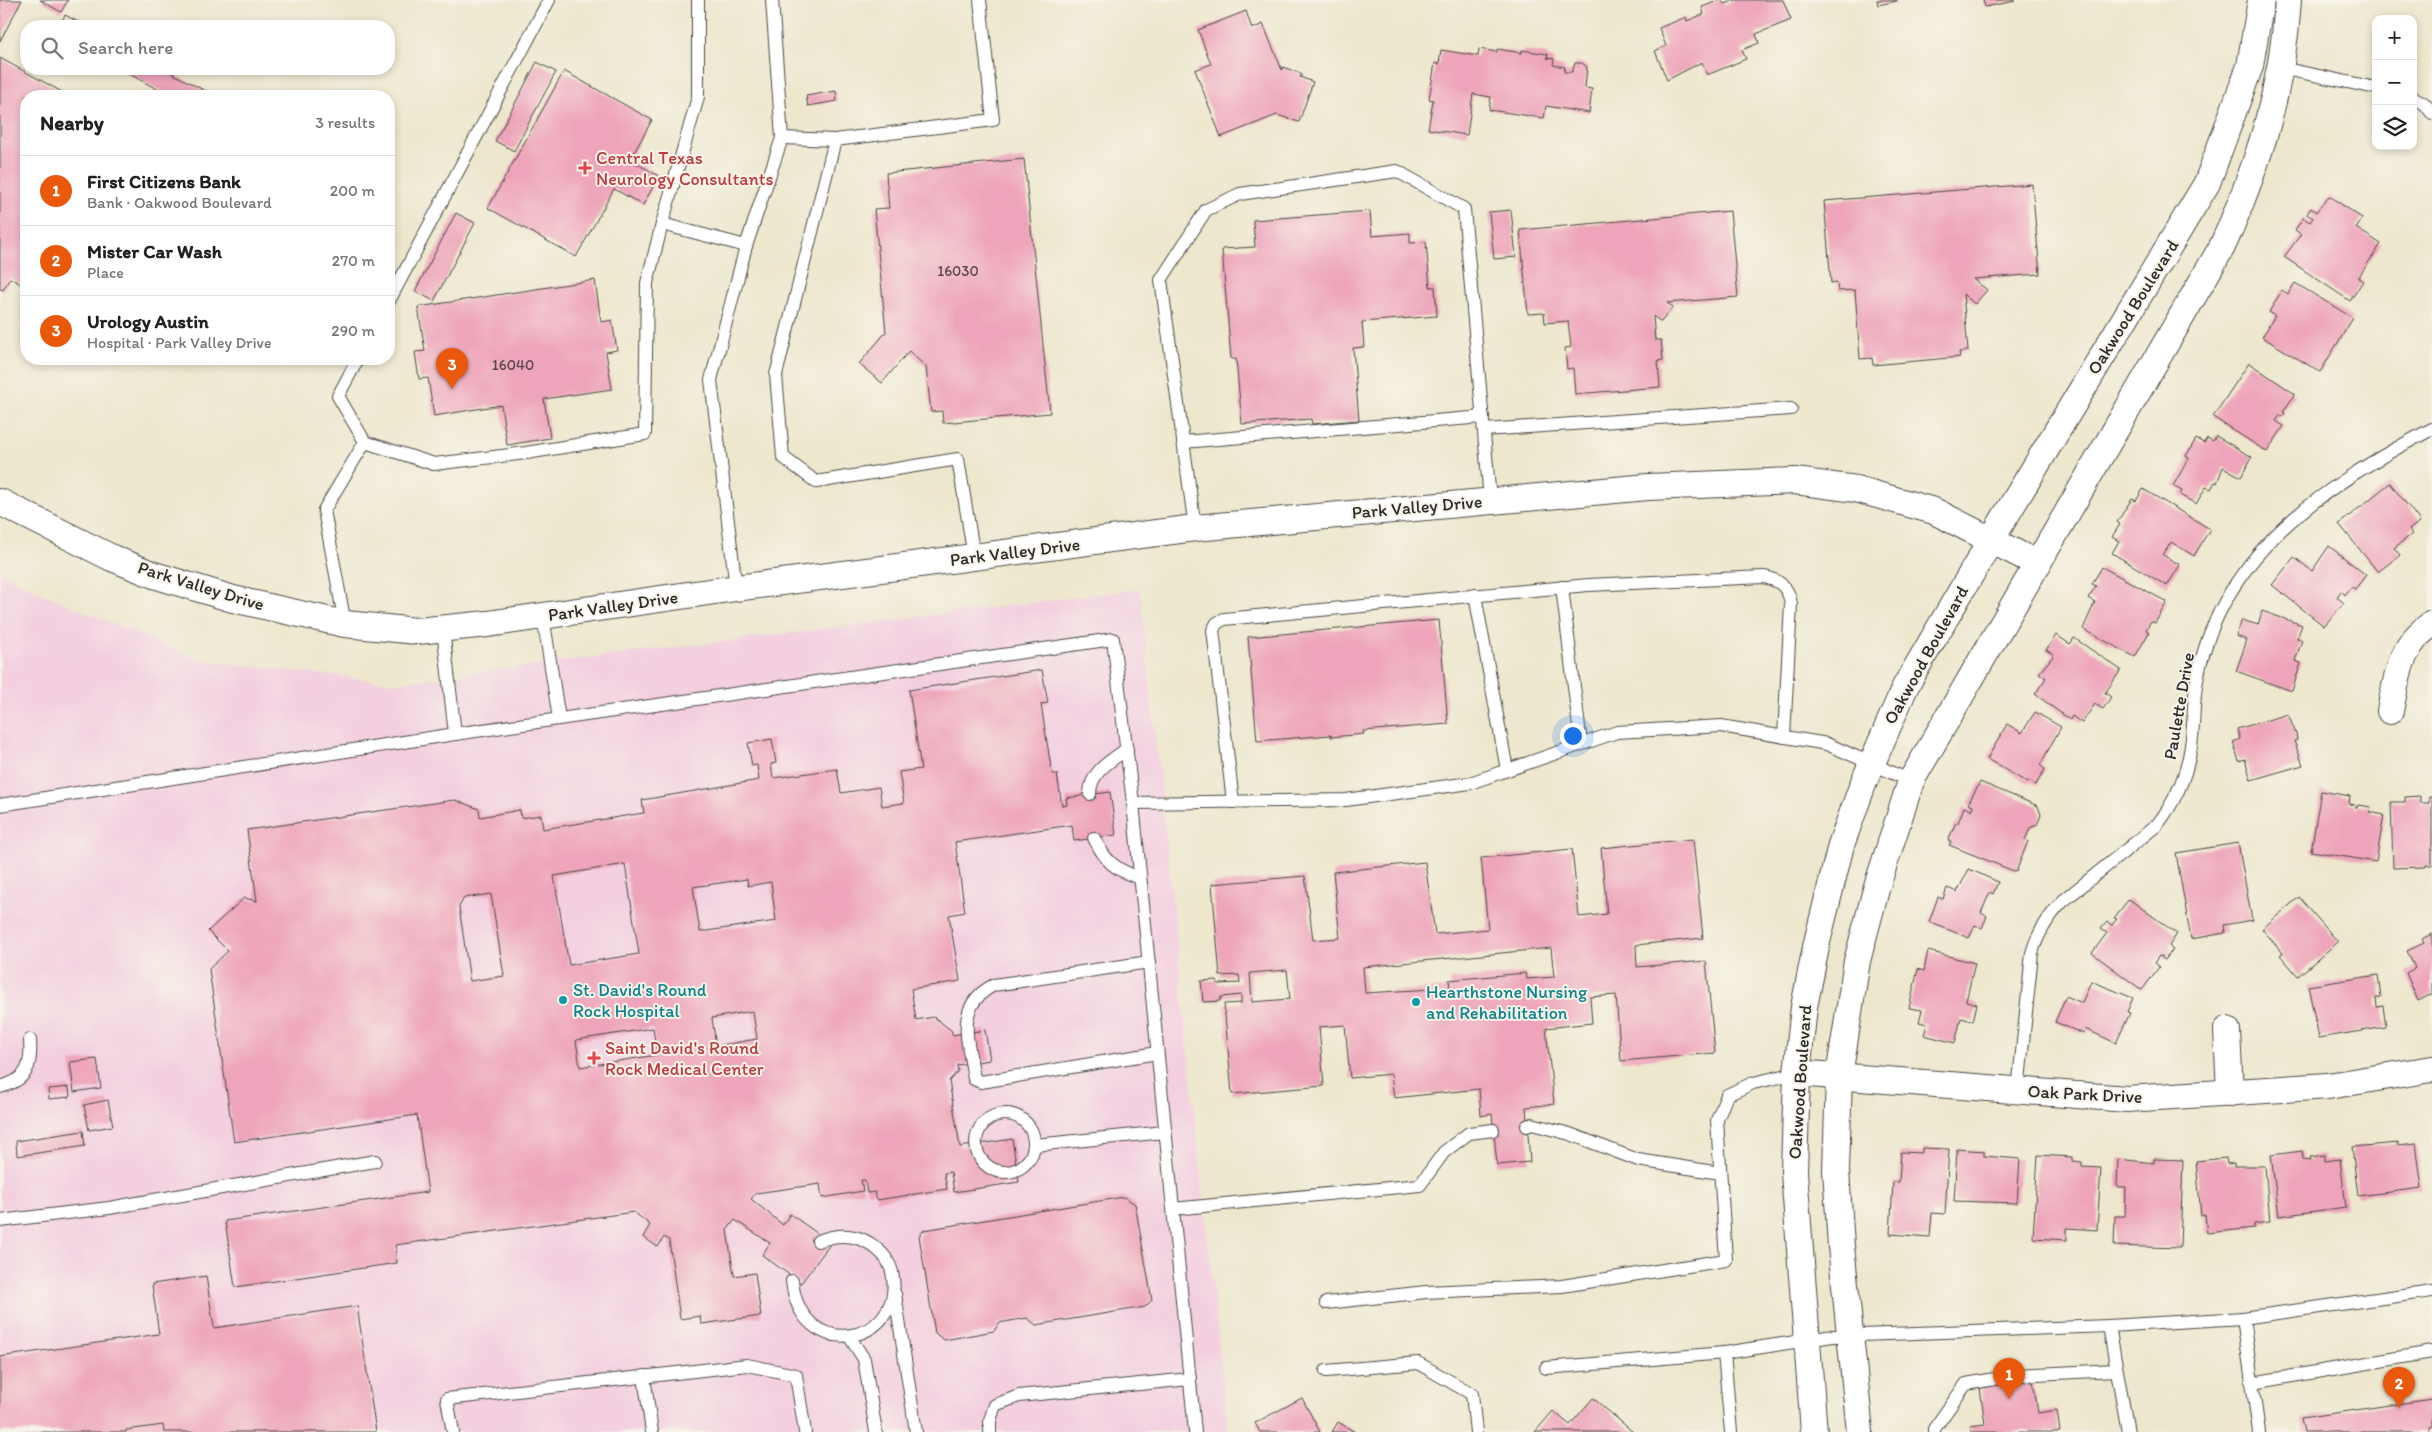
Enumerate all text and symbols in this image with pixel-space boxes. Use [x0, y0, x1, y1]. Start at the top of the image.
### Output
map controls [2372, 15, 2417, 150]
button: + [2372, 15, 2417, 60]
search box [20, 20, 395, 75]
icon: search [38, 34, 66, 62]
text: Search here [78, 36, 173, 59]
button: − [2372, 60, 2417, 105]
button: layers [2372, 105, 2417, 150]
text: Nearby [40, 110, 104, 135]
text: 3 results [315, 113, 375, 132]
place label: Central Texas Neurology Consultants [596, 147, 774, 190]
marker: Central Texas Neurology Consultants [578, 161, 592, 175]
text: First Citizens Bank [87, 170, 241, 193]
text: 1 [52, 181, 60, 200]
text: 200 m [330, 181, 375, 200]
text: Bank · Oakwood Boulevard [87, 193, 272, 212]
street label: Oakwood Boulevard [2083, 235, 2183, 379]
text: Mister Car Wash [87, 240, 222, 263]
text: 2 [52, 251, 60, 270]
text: 270 m [332, 251, 375, 270]
house number: 16030 [937, 262, 979, 280]
text: Place [87, 263, 124, 282]
text: Urology Austin [87, 310, 209, 333]
text: 3 [52, 321, 60, 340]
text: 290 m [331, 321, 375, 340]
text: Hospital · Park Valley Drive [87, 333, 272, 352]
pin: 3 [436, 348, 468, 389]
house number: 16040 [492, 356, 534, 374]
street label: Park Valley Drive [1351, 490, 1483, 524]
street label: Park Valley Drive [949, 533, 1081, 571]
street label: Park Valley Drive [135, 556, 267, 616]
street label: Oakwood Boulevard [1879, 582, 1973, 728]
street label: Park Valley Drive [547, 586, 679, 626]
street label: Paulette Drive [2159, 651, 2199, 761]
your location [1560, 723, 1586, 749]
place label: St. David's Round Rock Hospital [573, 979, 707, 1022]
place label: Hearthstone Nursing and Rehabilitation [1426, 981, 1588, 1024]
marker: St. David's Round Rock Hospital [557, 994, 569, 1006]
marker: Hearthstone Nursing and Rehabilitation [1410, 996, 1422, 1008]
street label: Oakwood Boulevard [1784, 1004, 1816, 1160]
place label: Saint David's Round Rock Medical Center [605, 1037, 764, 1080]
marker: Saint David's Round Rock Medical Center [587, 1051, 601, 1065]
street label: Oak Park Drive [2027, 1080, 2143, 1108]
pin: 1 [1993, 1358, 2025, 1399]
pin: 2 [2383, 1367, 2415, 1408]

